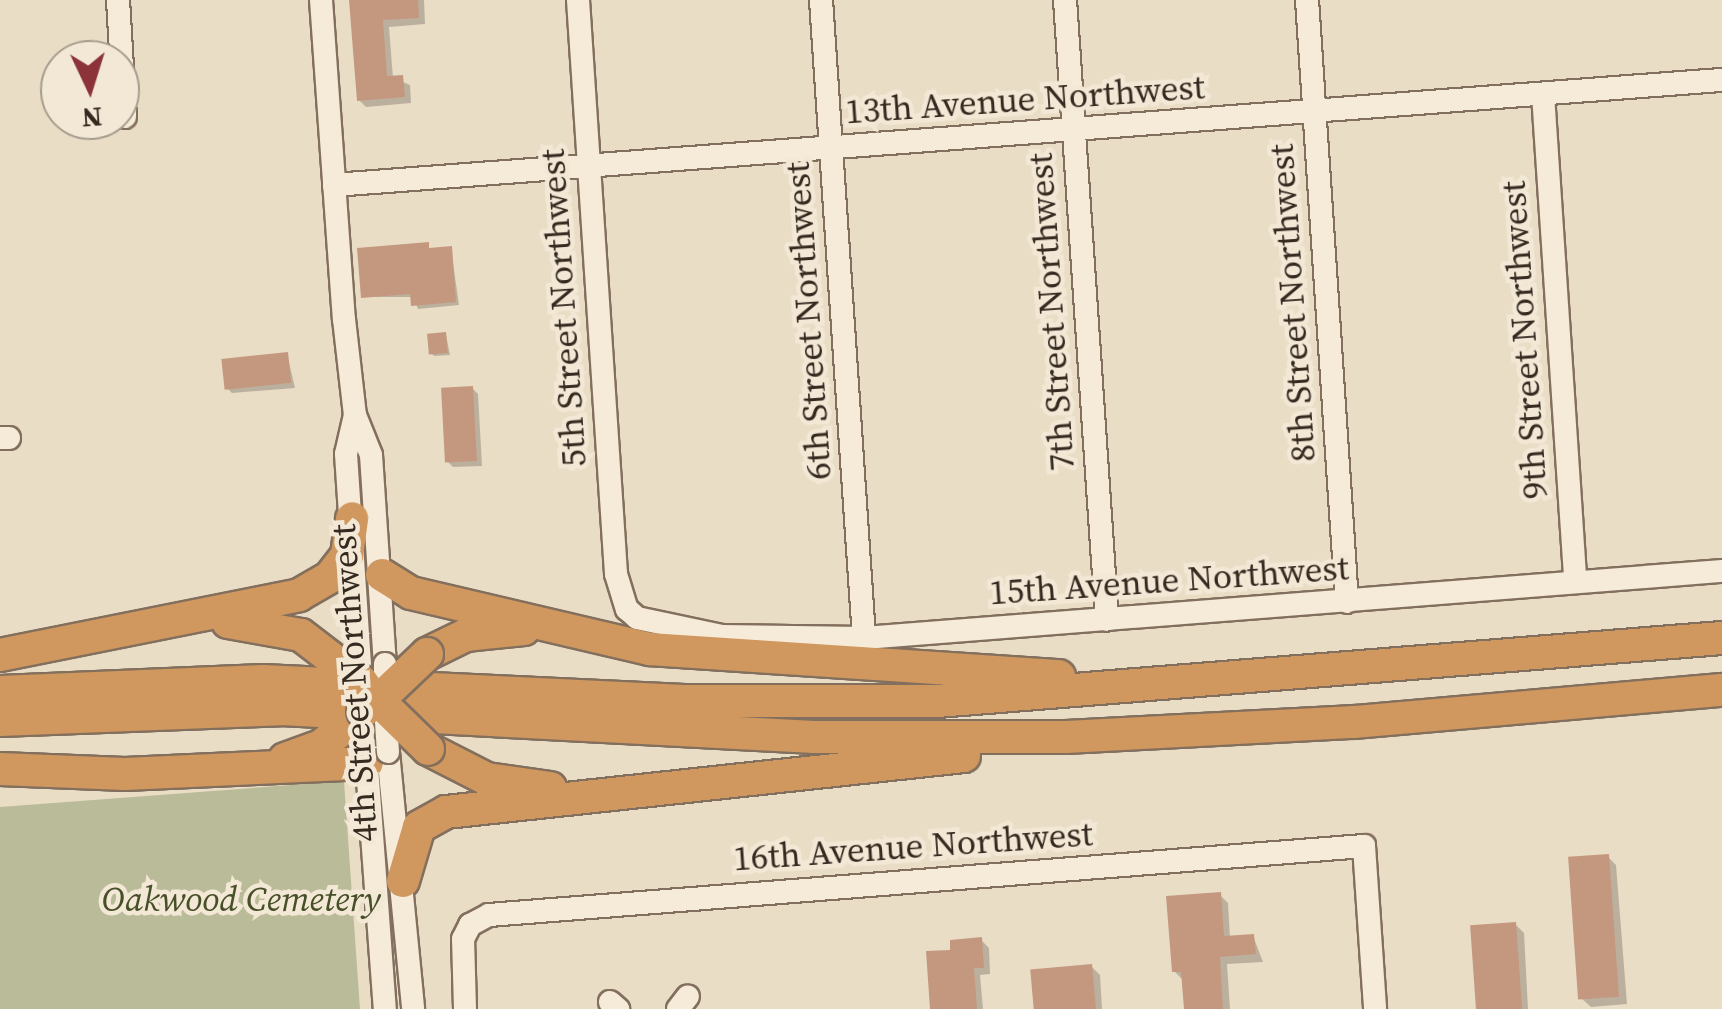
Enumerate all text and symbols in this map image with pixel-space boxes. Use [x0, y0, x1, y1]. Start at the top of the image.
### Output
north arrow [40, 40, 140, 140]
street label: 13th Avenue Northwest [844, 65, 1206, 133]
text: N [80, 98, 103, 138]
street label: 8th Street Northwest [1260, 143, 1324, 463]
street label: 5th Street Northwest [531, 148, 595, 468]
street label: 7th Street Northwest [1019, 152, 1083, 472]
street label: 6th Street Northwest [776, 161, 840, 481]
street label: 9th Street Northwest [1492, 180, 1556, 500]
street label: 4th Street Northwest [322, 523, 386, 843]
street label: 15th Avenue Northwest [988, 546, 1350, 614]
street label: 16th Avenue Northwest [732, 812, 1094, 880]
park label: Oakwood Cemetery [101, 878, 381, 920]

